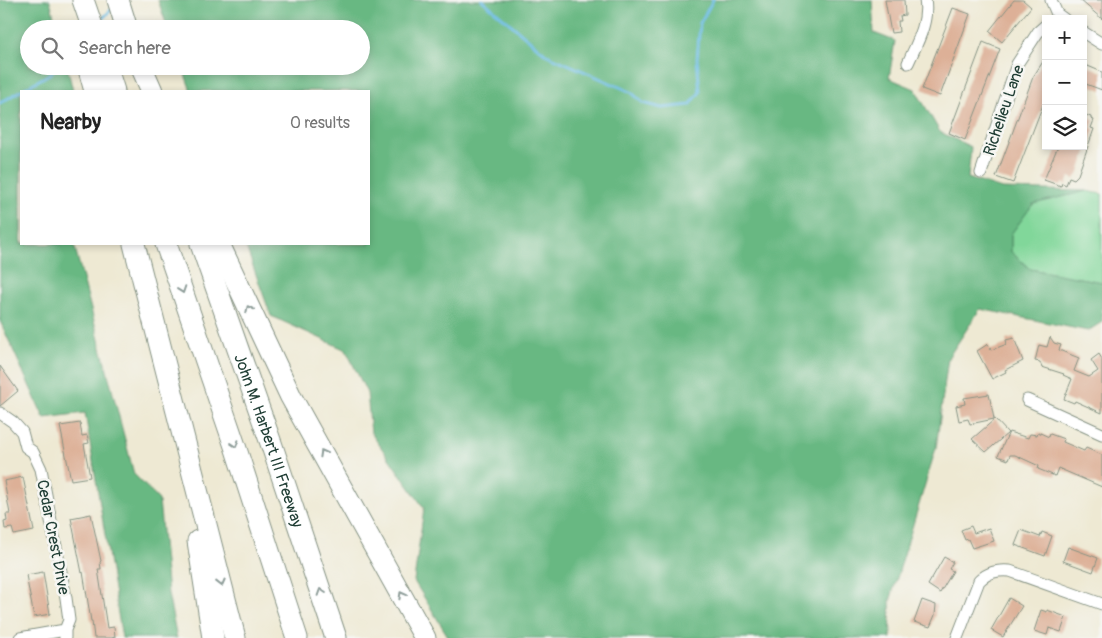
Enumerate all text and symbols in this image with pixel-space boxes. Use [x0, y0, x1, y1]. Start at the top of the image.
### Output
map controls [1042, 15, 1087, 150]
button: + [1042, 15, 1087, 60]
search box [20, 20, 370, 75]
icon: search [38, 34, 66, 62]
text: Search here [78, 36, 171, 60]
button: − [1042, 60, 1087, 105]
street label: Richelieu Lane [979, 62, 1029, 158]
button: layers [1042, 105, 1087, 150]
text: Nearby [40, 109, 101, 136]
text: 0 results [290, 113, 350, 133]
one-way arrow [176, 285, 186, 294]
one-way arrow [246, 305, 256, 314]
street label: John M. Harbert III Freeway [229, 351, 307, 530]
one-way arrow [229, 439, 239, 447]
one-way arrow [319, 450, 329, 459]
street label: Cedar Crest Drive [32, 478, 74, 596]
one-way arrow [215, 579, 226, 588]
one-way arrow [316, 588, 326, 596]
one-way arrow [398, 592, 408, 601]

